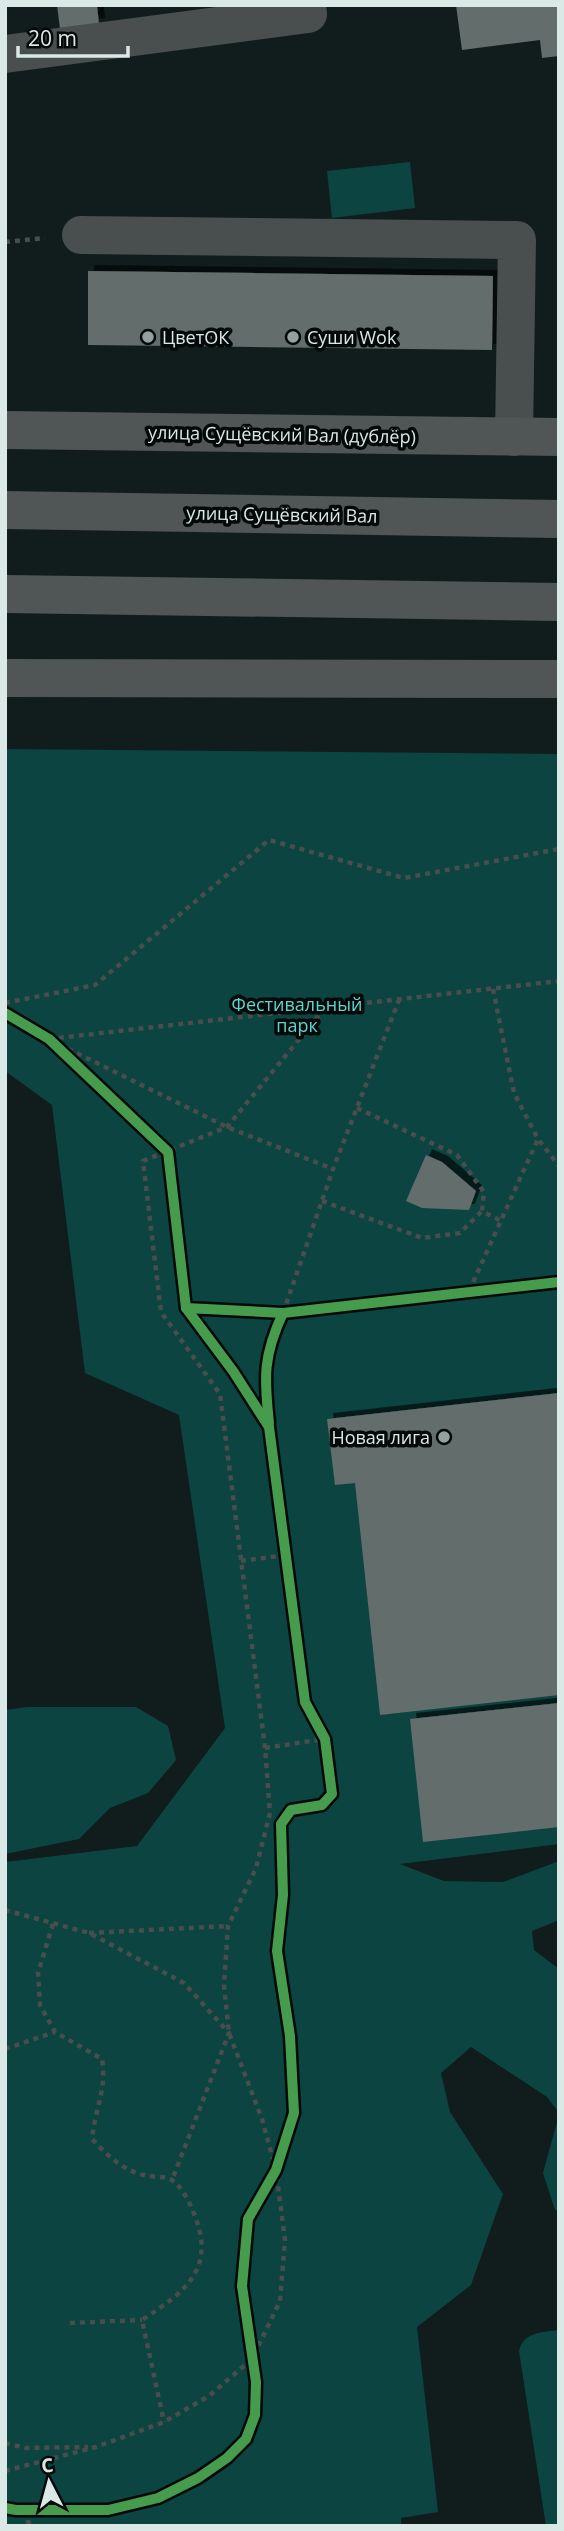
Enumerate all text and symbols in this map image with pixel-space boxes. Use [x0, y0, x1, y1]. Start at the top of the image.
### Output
scale bar [18, 14, 128, 58]
text: 20 m [28, 24, 77, 52]
place label: ЦветОК [162, 325, 229, 349]
place label: Суши Wok [307, 325, 397, 349]
marker: ЦветОК [140, 329, 156, 345]
marker: Суши Wok [285, 329, 301, 345]
street label: улица Сущёвский Вал (дублёр) [148, 420, 416, 448]
street label: улица Сущёвский Вал [186, 500, 378, 528]
park label: Фестивальный парк [232, 992, 362, 1037]
place label: Новая лига [331, 1425, 430, 1449]
marker: Новая лига [436, 1429, 452, 1445]
north arrow [14, 2447, 84, 2517]
text: С [40, 2452, 55, 2479]

